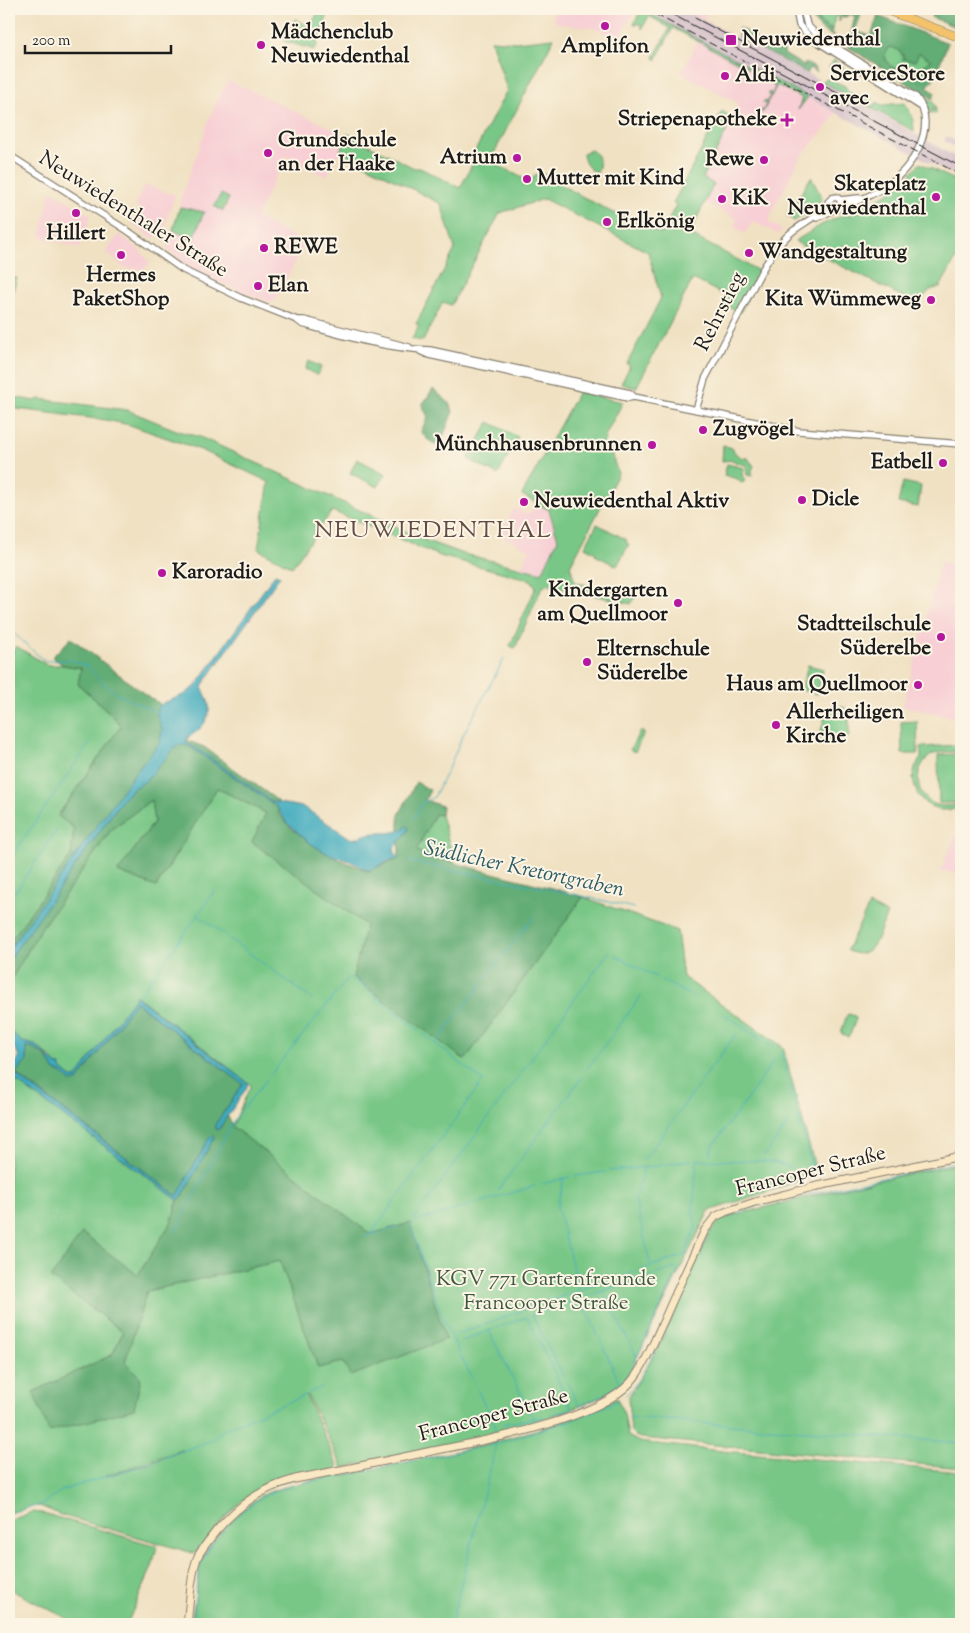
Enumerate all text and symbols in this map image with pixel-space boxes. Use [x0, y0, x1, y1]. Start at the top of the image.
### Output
place label: Mädchenclub Neuwiedenthal [271, 18, 410, 72]
marker: Amplifon [599, 20, 611, 32]
scale bar [25, 22, 171, 54]
place label: Neuwiedenthal [742, 25, 881, 55]
text: 200 m [32, 31, 71, 52]
place label: Amplifon [561, 32, 650, 62]
marker: Neuwiedenthal [724, 33, 738, 47]
marker: Mädchenclub Neuwiedenthal [255, 39, 267, 51]
place label: ServiceStore avec [830, 60, 945, 114]
place label: Aldi [735, 61, 776, 91]
marker: Aldi [719, 70, 731, 82]
marker: ServiceStore avec [814, 81, 826, 93]
place label: Striepenapotheke [618, 105, 777, 135]
marker: Striepenapotheke [781, 114, 793, 126]
place label: Grundschule an der Haake [278, 126, 397, 180]
place label: Atrium [440, 143, 508, 173]
street label: Neuwiedenthaler Straße [32, 144, 234, 286]
place label: Rewe [705, 145, 754, 175]
marker: Grundschule an der Haake [262, 147, 274, 159]
marker: Atrium [511, 152, 523, 164]
marker: Rewe [758, 154, 770, 166]
place label: Mutter mit Kind [537, 164, 685, 194]
place label: Skateplatz Neuwiedenthal [788, 170, 926, 224]
marker: Mutter mit Kind [521, 173, 533, 185]
place label: KiK [732, 184, 769, 214]
marker: Skateplatz Neuwiedenthal [930, 191, 942, 203]
marker: KiK [716, 193, 728, 205]
marker: Hillert [70, 207, 82, 219]
place label: Erlkönig [617, 207, 695, 237]
marker: Erlkönig [601, 216, 613, 228]
place label: Hillert [47, 219, 106, 249]
place label: REWE [274, 233, 338, 263]
place label: Wandgestaltung [759, 238, 908, 268]
marker: REWE [258, 242, 270, 254]
marker: Wandgestaltung [743, 247, 755, 259]
marker: Hermes PaketShop [115, 249, 127, 261]
place label: Hermes PaketShop [73, 261, 170, 315]
street label: Rehrstieg [688, 267, 754, 357]
place label: Elan [268, 271, 309, 301]
marker: Elan [252, 280, 264, 292]
place label: Kita Wümmeweg [765, 285, 922, 315]
marker: Kita Wümmeweg [925, 294, 937, 306]
place label: Zugvögel [713, 415, 795, 445]
marker: Zugvögel [697, 424, 709, 436]
place label: Münchhausenbrunnen [435, 430, 643, 460]
marker: Münchhausenbrunnen [646, 439, 658, 451]
place label: Eatbell [871, 448, 933, 478]
marker: Eatbell [937, 457, 949, 469]
place label: Dicle [812, 485, 860, 515]
place label: Neuwiedenthal Aktiv [534, 487, 729, 517]
marker: Dicle [796, 494, 808, 506]
marker: Neuwiedenthal Aktiv [518, 496, 530, 508]
district label: NEUWIEDENTHAL [314, 514, 552, 548]
place label: Karoradio [172, 558, 263, 588]
marker: Karoradio [156, 567, 168, 579]
place label: Kindergarten am Quellmoor [537, 576, 669, 630]
marker: Kindergarten am Quellmoor [672, 597, 684, 609]
place label: Stadtteilschule Süderelbe [797, 610, 931, 664]
marker: Stadtteilschule Süderelbe [935, 631, 947, 643]
place label: Elternschule Süderelbe [597, 635, 710, 689]
marker: Elternschule Süderelbe [581, 656, 593, 668]
place label: Haus am Quellmoor [727, 670, 908, 700]
marker: Haus am Quellmoor [912, 679, 924, 691]
place label: Allerheiligen Kirche [786, 698, 905, 752]
marker: Allerheiligen Kirche [770, 719, 782, 731]
water label: Südlicher Kretortgraben [421, 833, 628, 907]
street label: Francoper Straße [733, 1139, 889, 1205]
park label: KGV 771 Gartenfreunde Francooper Straße [436, 1265, 656, 1319]
street label: Francoper Straße [416, 1382, 572, 1450]

